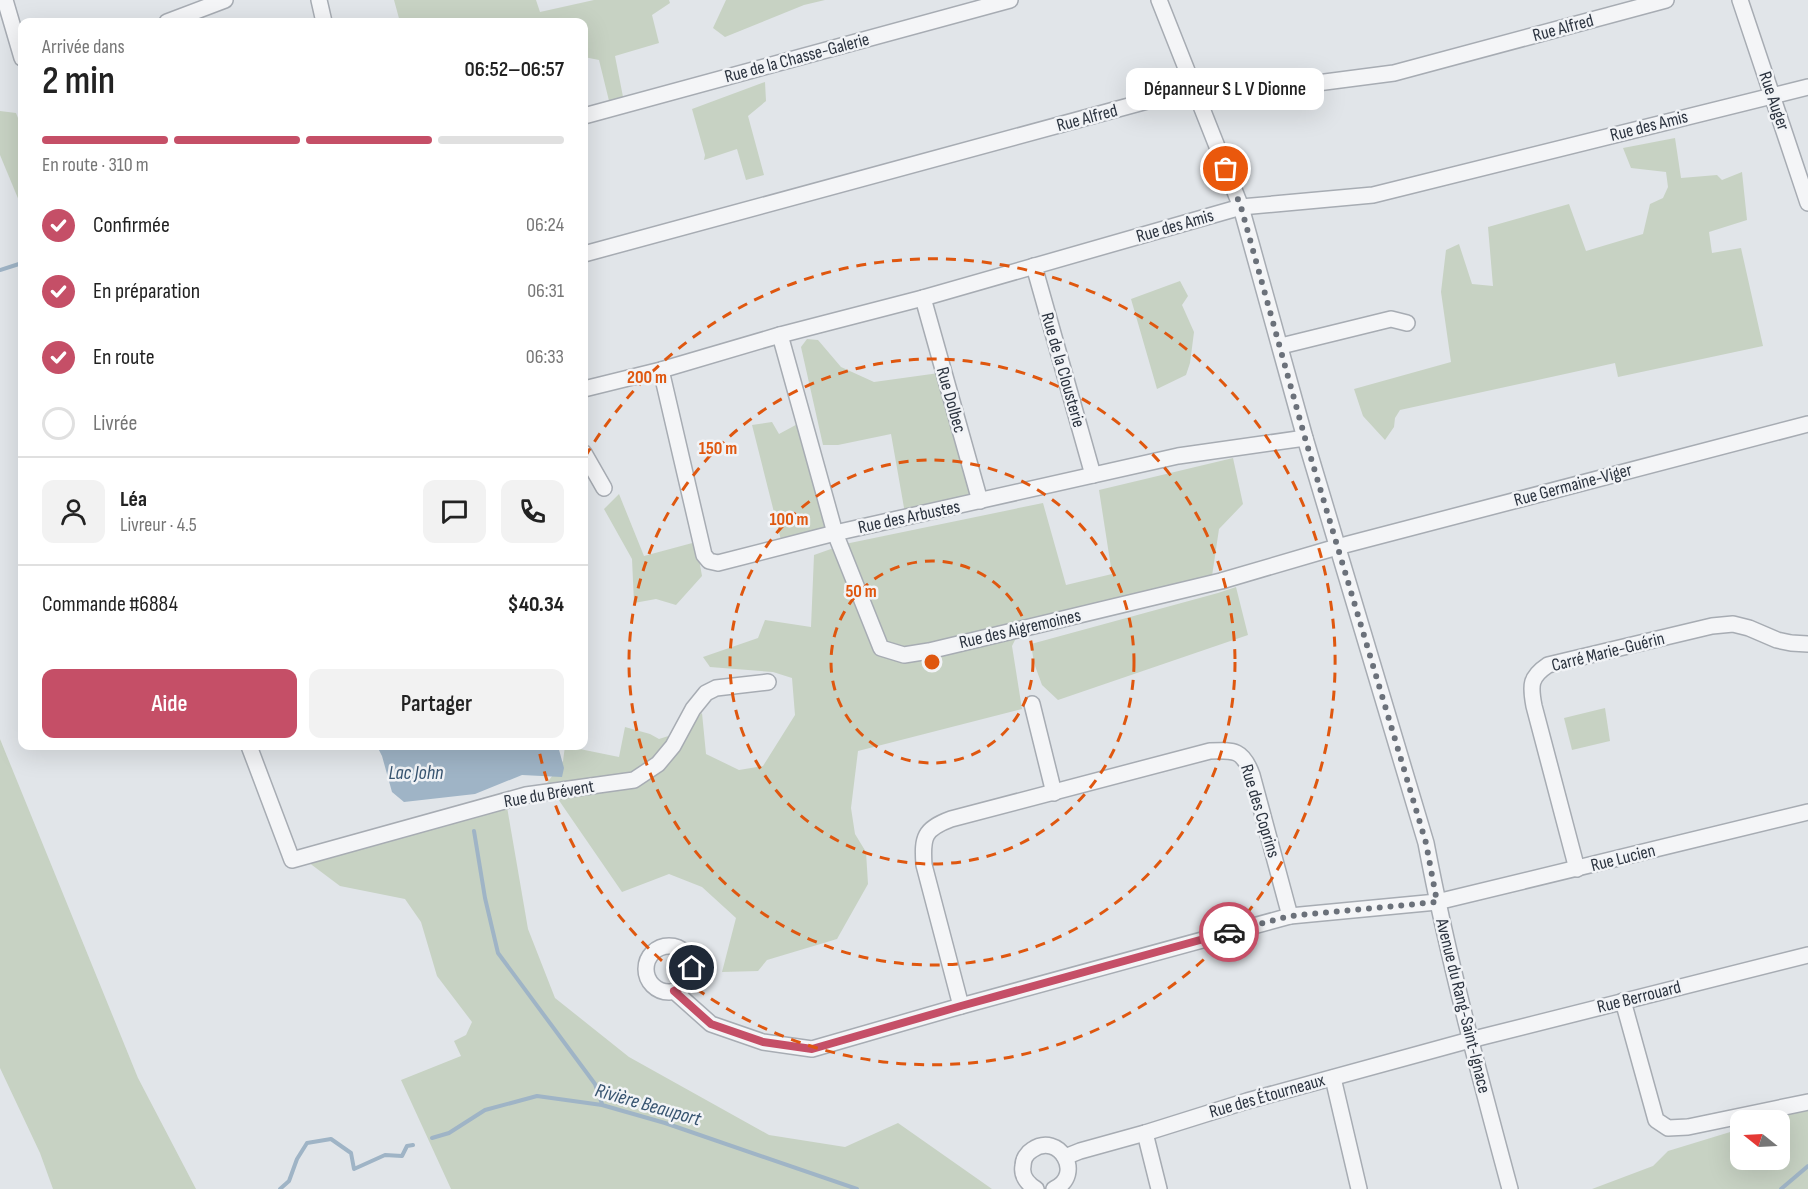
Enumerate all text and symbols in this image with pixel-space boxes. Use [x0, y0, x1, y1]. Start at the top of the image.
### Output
street label: Rue Alfred [1530, 10, 1596, 46]
street label: Rue de la Chasse-Galerie [722, 29, 872, 87]
text: Arrivée dans [42, 35, 125, 59]
text: 06:52–06:57 [465, 56, 564, 83]
text: 2 min [42, 58, 115, 105]
callout: Dépanneur S L V Dionne [1127, 67, 1325, 109]
street label: Rue Auger [1754, 69, 1794, 133]
text: Dépanneur S L V Dionne [1144, 77, 1306, 101]
street label: Rue Alfred [1054, 100, 1120, 136]
street label: Rue des Amis [1608, 106, 1690, 146]
pin [1200, 143, 1251, 194]
icon: bag [1209, 152, 1242, 185]
text: En route · 310 m [42, 153, 149, 177]
street label: Rue des Amis [1134, 205, 1216, 247]
icon: check [42, 209, 75, 242]
text: Confirmée [93, 212, 170, 239]
text: 06:24 [526, 213, 564, 237]
icon: check [42, 275, 75, 308]
text: En préparation [93, 278, 200, 305]
text: 06:31 [527, 279, 564, 303]
street label: Rue de la Clousterie [1037, 310, 1089, 430]
icon: check [42, 341, 75, 374]
text: En route [93, 344, 155, 371]
text: 06:33 [526, 345, 564, 369]
street label: Rue Dolbec [932, 365, 970, 435]
text: 200 m [627, 367, 667, 388]
text: Livrée [93, 410, 137, 437]
text: 150 m [699, 438, 737, 459]
street label: Rue Germaine-Viger [1512, 459, 1634, 511]
button: person [42, 480, 105, 543]
button: chat [423, 480, 486, 543]
button: phone [501, 480, 564, 543]
text: Léa [120, 486, 147, 513]
street label: Rue des Arbustes [856, 496, 962, 538]
text: 100 m [770, 509, 809, 530]
text: Livreur · 4.5 [120, 513, 197, 537]
text: 50 m [845, 581, 877, 602]
text: Commande #6884 [42, 591, 178, 618]
text: $40.34 [507, 591, 564, 618]
street label: Rue des Aigremoines [957, 605, 1083, 653]
street label: Carré Marie-Guérin [1549, 628, 1667, 676]
centre of rings [922, 652, 942, 672]
button: Aide [42, 669, 297, 738]
button: Partager [309, 669, 564, 738]
water label: Lac John [388, 761, 444, 785]
street label: Rue des Coprins [1236, 762, 1284, 860]
street label: Rue du Brévent [502, 776, 596, 812]
street label: Rue Lucien [1589, 840, 1657, 876]
courier [1199, 902, 1259, 962]
icon: car [1213, 916, 1246, 949]
street label: Avenue du Rang-Saint-Ignace [1431, 916, 1495, 1096]
pin [666, 942, 717, 993]
icon: home [675, 951, 708, 984]
street label: Rue Berrouard [1595, 976, 1683, 1018]
street label: Rue des Étourneaux [1207, 1069, 1327, 1123]
water label: Rivière Beauport [592, 1078, 705, 1132]
north arrow [1730, 1110, 1790, 1170]
map controls [1730, 1110, 1790, 1170]

